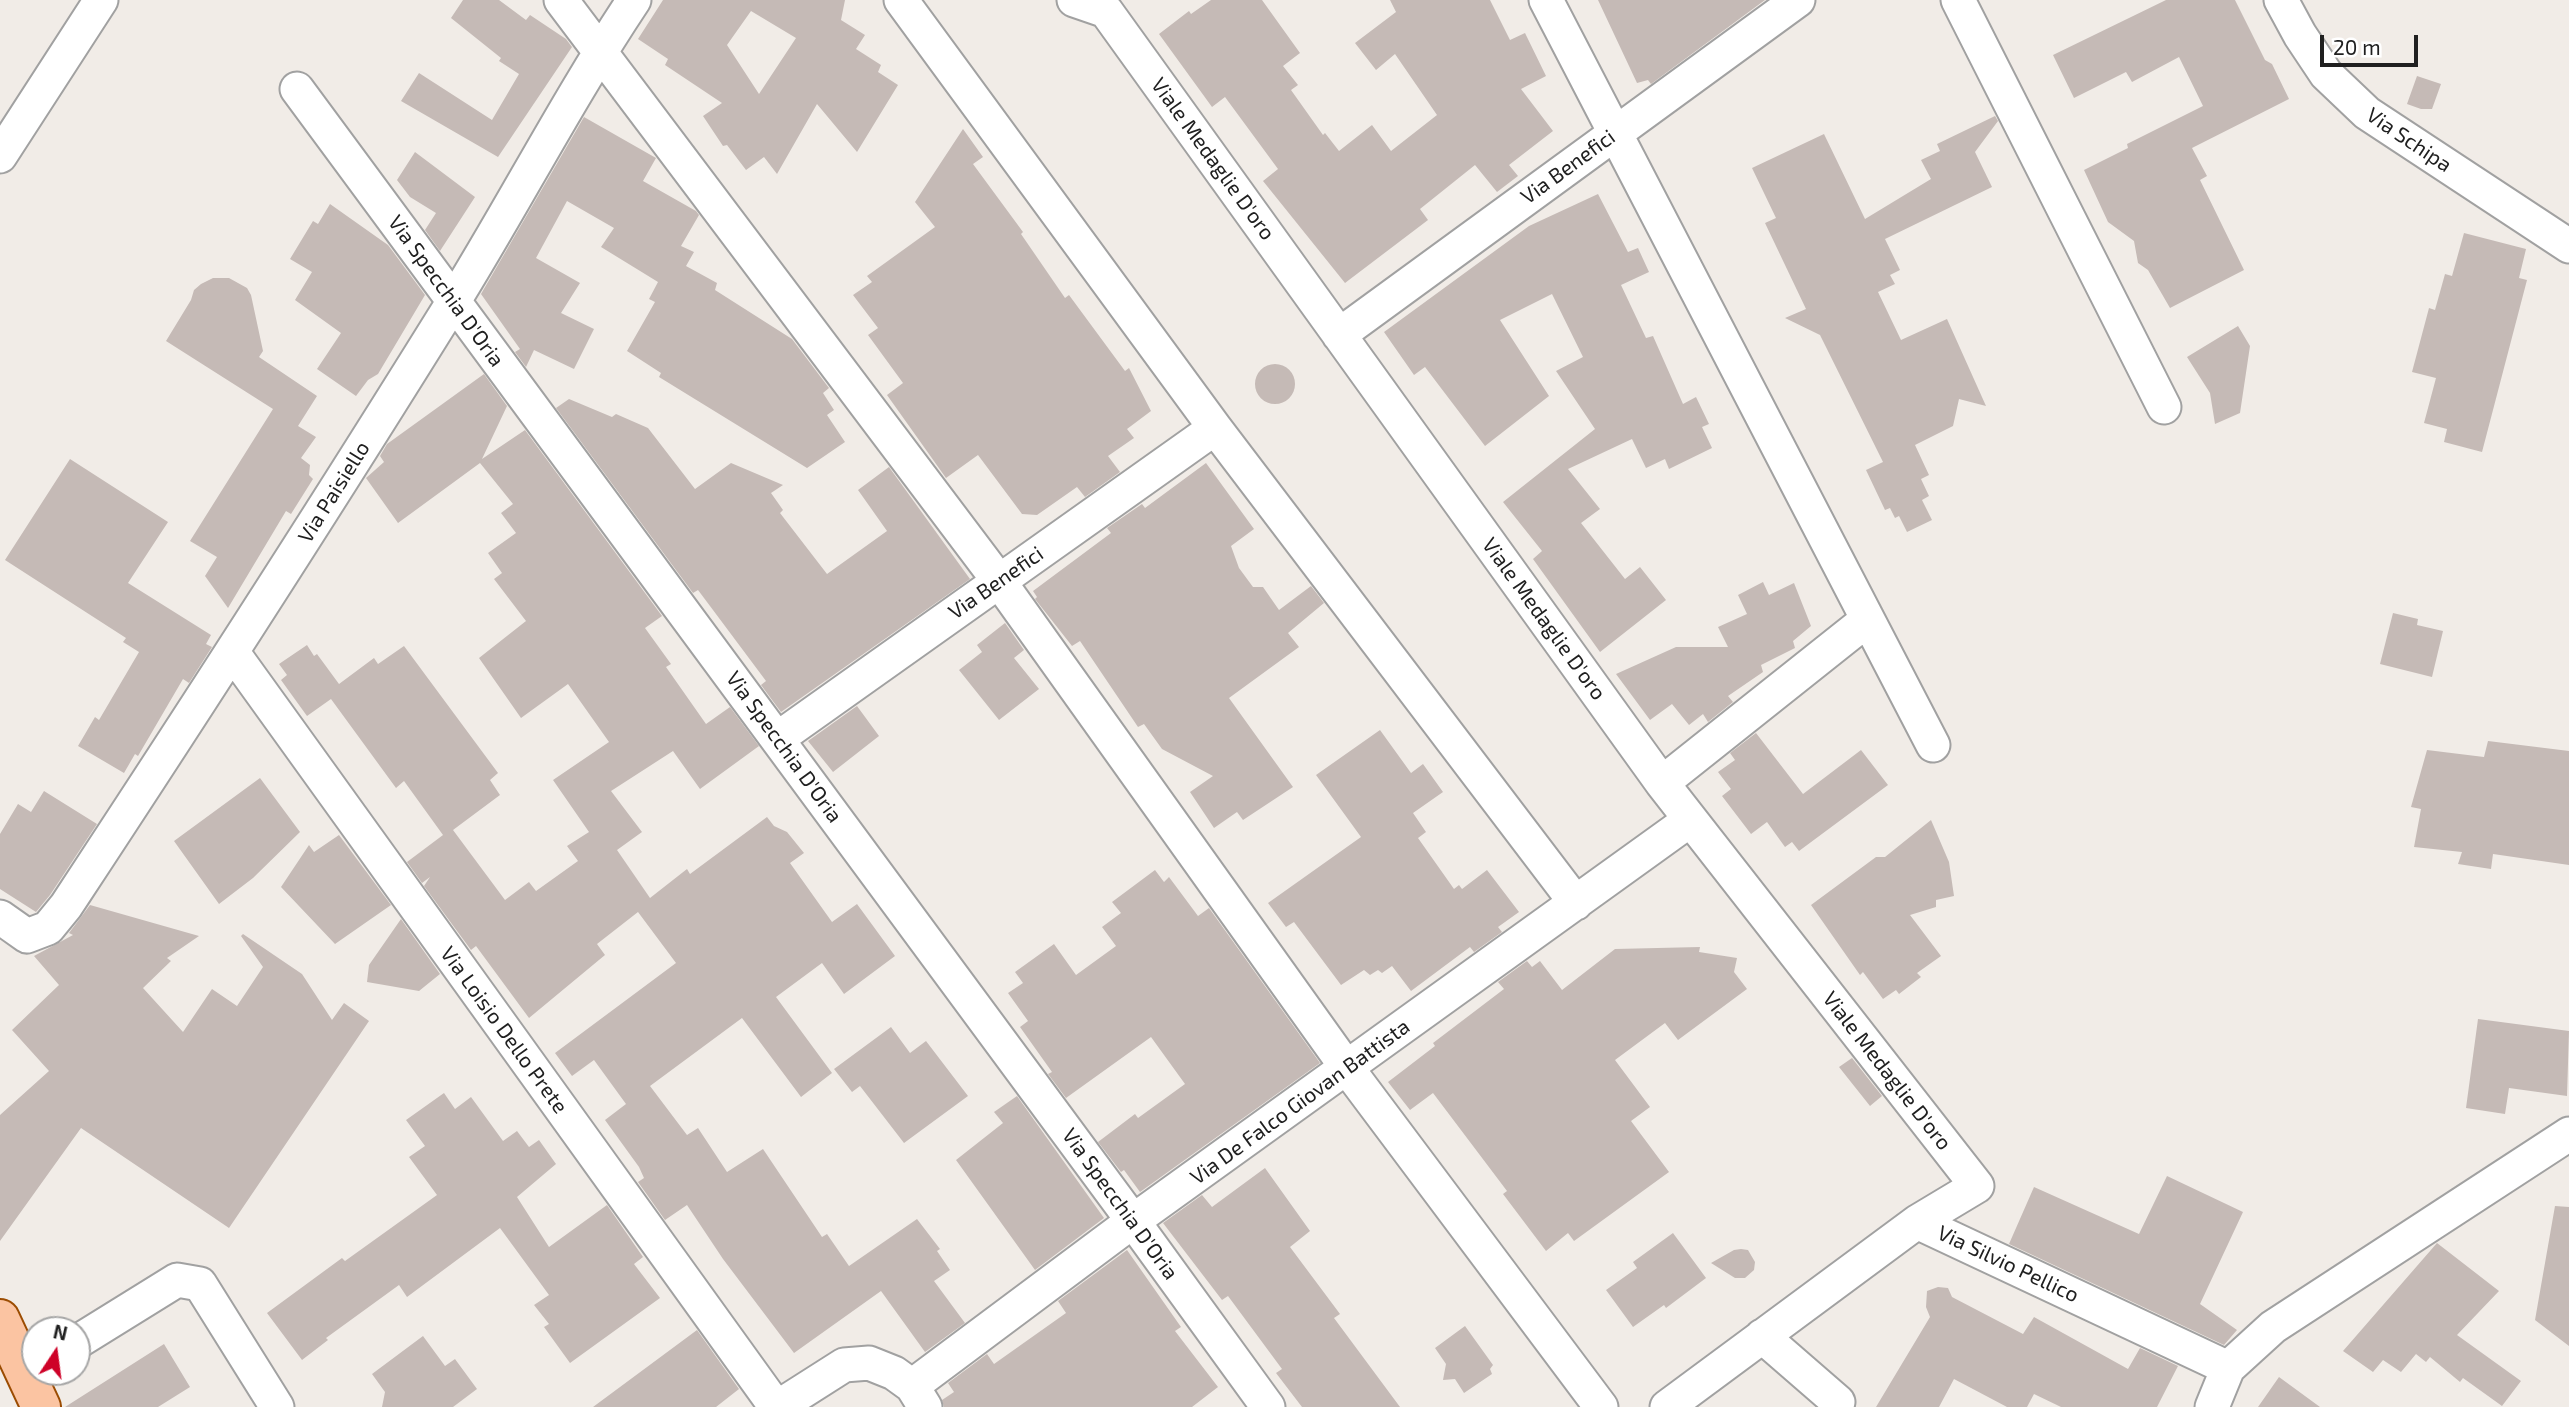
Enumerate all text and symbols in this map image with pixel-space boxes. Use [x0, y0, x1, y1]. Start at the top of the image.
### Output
scale bar [2324, 21, 2422, 65]
text: 20 m [2333, 34, 2381, 59]
street label: Viale Medaglie D'oro [1146, 73, 1280, 245]
street label: Via Schipa [2362, 102, 2456, 178]
street label: Via Benefici [1516, 124, 1620, 210]
street label: Via Specchia D'Oria [383, 210, 509, 372]
street label: Via Paisiello [293, 437, 375, 547]
street label: Viale Medaglie D'oro [1477, 533, 1611, 705]
street label: Via Benefici [944, 541, 1048, 625]
street label: Via Specchia D'Oria [721, 666, 847, 828]
street label: Via Loisio Dello Prete [435, 942, 573, 1118]
street label: Viale Medaglie D'oro [1817, 987, 1957, 1155]
street label: Via De Falco Giovan Battista [1185, 1014, 1415, 1190]
street label: Via Specchia D'Oria [1057, 1123, 1183, 1285]
street label: Via Silvio Pellico [1933, 1220, 2083, 1308]
north arrow [21, 1316, 91, 1386]
text: N [51, 1319, 70, 1345]

